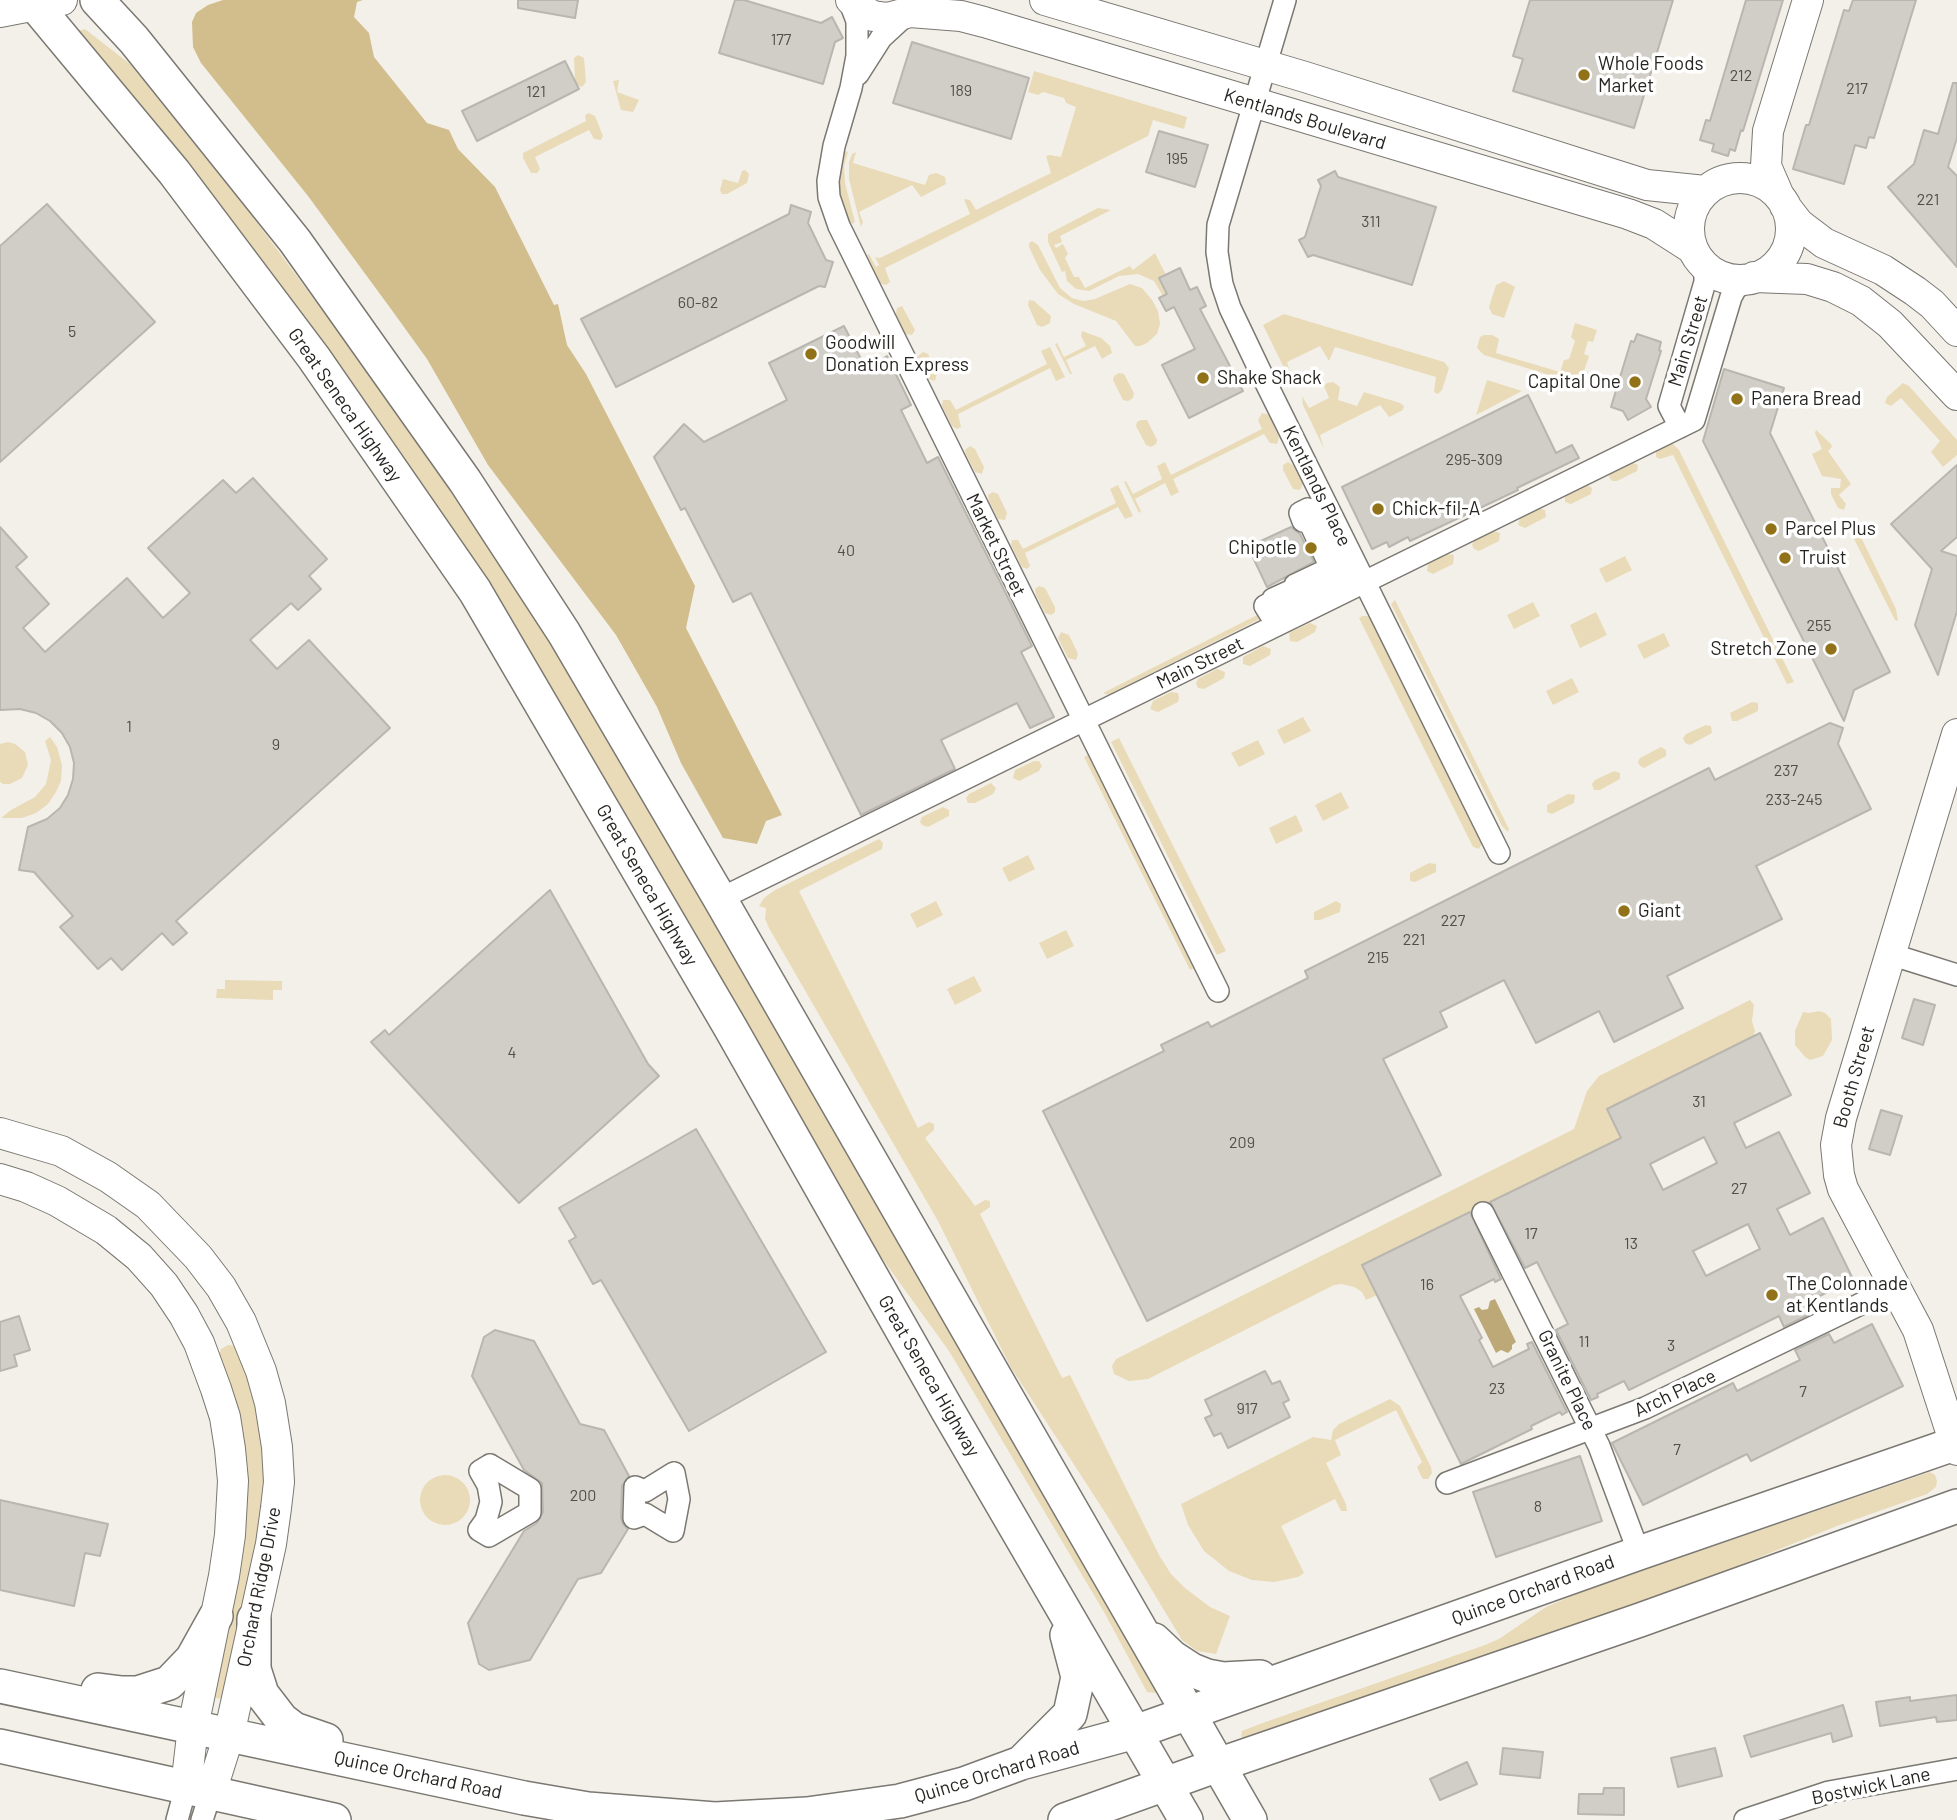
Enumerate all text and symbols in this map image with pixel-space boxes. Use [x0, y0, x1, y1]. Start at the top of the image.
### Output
house number: 177 [771, 30, 791, 50]
place label: Whole Foods Market [1598, 53, 1704, 97]
house number: 212 [1730, 66, 1752, 86]
marker: Whole Foods Market [1576, 67, 1592, 83]
house number: 217 [1846, 79, 1868, 99]
house number: 189 [950, 81, 972, 101]
house number: 121 [526, 82, 546, 102]
street label: Kentlands Boulevard [1221, 83, 1389, 155]
house number: 195 [1166, 149, 1188, 169]
house number: 221 [1917, 190, 1939, 210]
house number: 311 [1361, 212, 1381, 232]
house number: 60-82 [678, 293, 718, 313]
street label: Main Street [1663, 293, 1713, 389]
house number: 5 [68, 322, 76, 342]
street label: Great Seneca Highway [283, 323, 407, 487]
place label: Goodwill Donation Express [825, 332, 969, 376]
marker: Goodwill Donation Express [803, 346, 819, 362]
place label: Shake Shack [1217, 367, 1322, 389]
marker: Shake Shack [1195, 370, 1211, 386]
place label: Capital One [1528, 371, 1621, 393]
marker: Capital One [1627, 374, 1643, 390]
place label: Panera Bread [1751, 388, 1861, 410]
marker: Panera Bread [1729, 391, 1745, 407]
street label: Kentlands Place [1278, 422, 1356, 550]
house number: 295-309 [1445, 450, 1503, 470]
street label: Market Street [961, 490, 1031, 600]
place label: Chick-fil-A [1392, 498, 1480, 520]
marker: Chick-fil-A [1370, 501, 1386, 517]
place label: Parcel Plus [1785, 518, 1876, 540]
marker: Parcel Plus [1763, 521, 1779, 537]
place label: Chipotle [1228, 537, 1297, 559]
marker: Chipotle [1303, 540, 1319, 556]
house number: 40 [837, 541, 855, 561]
place label: Truist [1799, 547, 1847, 569]
marker: Truist [1777, 550, 1793, 566]
house number: 255 [1806, 616, 1832, 636]
street label: Main Street [1153, 632, 1247, 694]
place label: Stretch Zone [1711, 638, 1817, 660]
marker: Stretch Zone [1823, 641, 1839, 657]
house number: 1 [126, 717, 132, 737]
house number: 9 [272, 735, 280, 755]
house number: 237 [1774, 761, 1798, 781]
house number: 233-245 [1766, 790, 1822, 810]
street label: Great Seneca Highway [591, 800, 703, 970]
place label: Giant [1638, 900, 1681, 922]
marker: Giant [1616, 903, 1632, 919]
house number: 227 [1441, 911, 1465, 931]
house number: 221 [1403, 930, 1425, 950]
house number: 215 [1367, 948, 1389, 968]
street label: Booth Street [1829, 1023, 1879, 1131]
house number: 4 [508, 1043, 516, 1063]
house number: 31 [1692, 1092, 1706, 1112]
house number: 209 [1229, 1133, 1255, 1153]
house number: 27 [1731, 1179, 1747, 1199]
house number: 17 [1524, 1224, 1538, 1244]
house number: 13 [1624, 1234, 1638, 1254]
place label: The Colonnade at Kentlands [1786, 1273, 1908, 1317]
house number: 16 [1420, 1275, 1434, 1295]
marker: The Colonnade at Kentlands [1764, 1287, 1780, 1303]
street label: Great Seneca Highway [873, 1291, 985, 1461]
street label: Granite Place [1533, 1326, 1601, 1434]
house number: 11 [1578, 1332, 1590, 1352]
house number: 3 [1667, 1336, 1675, 1356]
street label: Arch Place [1631, 1364, 1719, 1422]
house number: 23 [1489, 1379, 1505, 1399]
house number: 7 [1799, 1382, 1807, 1402]
house number: 917 [1236, 1399, 1258, 1419]
house number: 7 [1673, 1440, 1681, 1460]
house number: 200 [570, 1486, 596, 1506]
house number: 8 [1534, 1497, 1542, 1517]
street label: Orchard Ridge Drive [232, 1505, 286, 1669]
street label: Quince Orchard Road [1449, 1550, 1617, 1630]
street label: Quince Orchard Road [912, 1736, 1082, 1808]
street label: Quince Orchard Road [332, 1746, 504, 1804]
street label: Bostwick Lane [1810, 1762, 1932, 1810]

